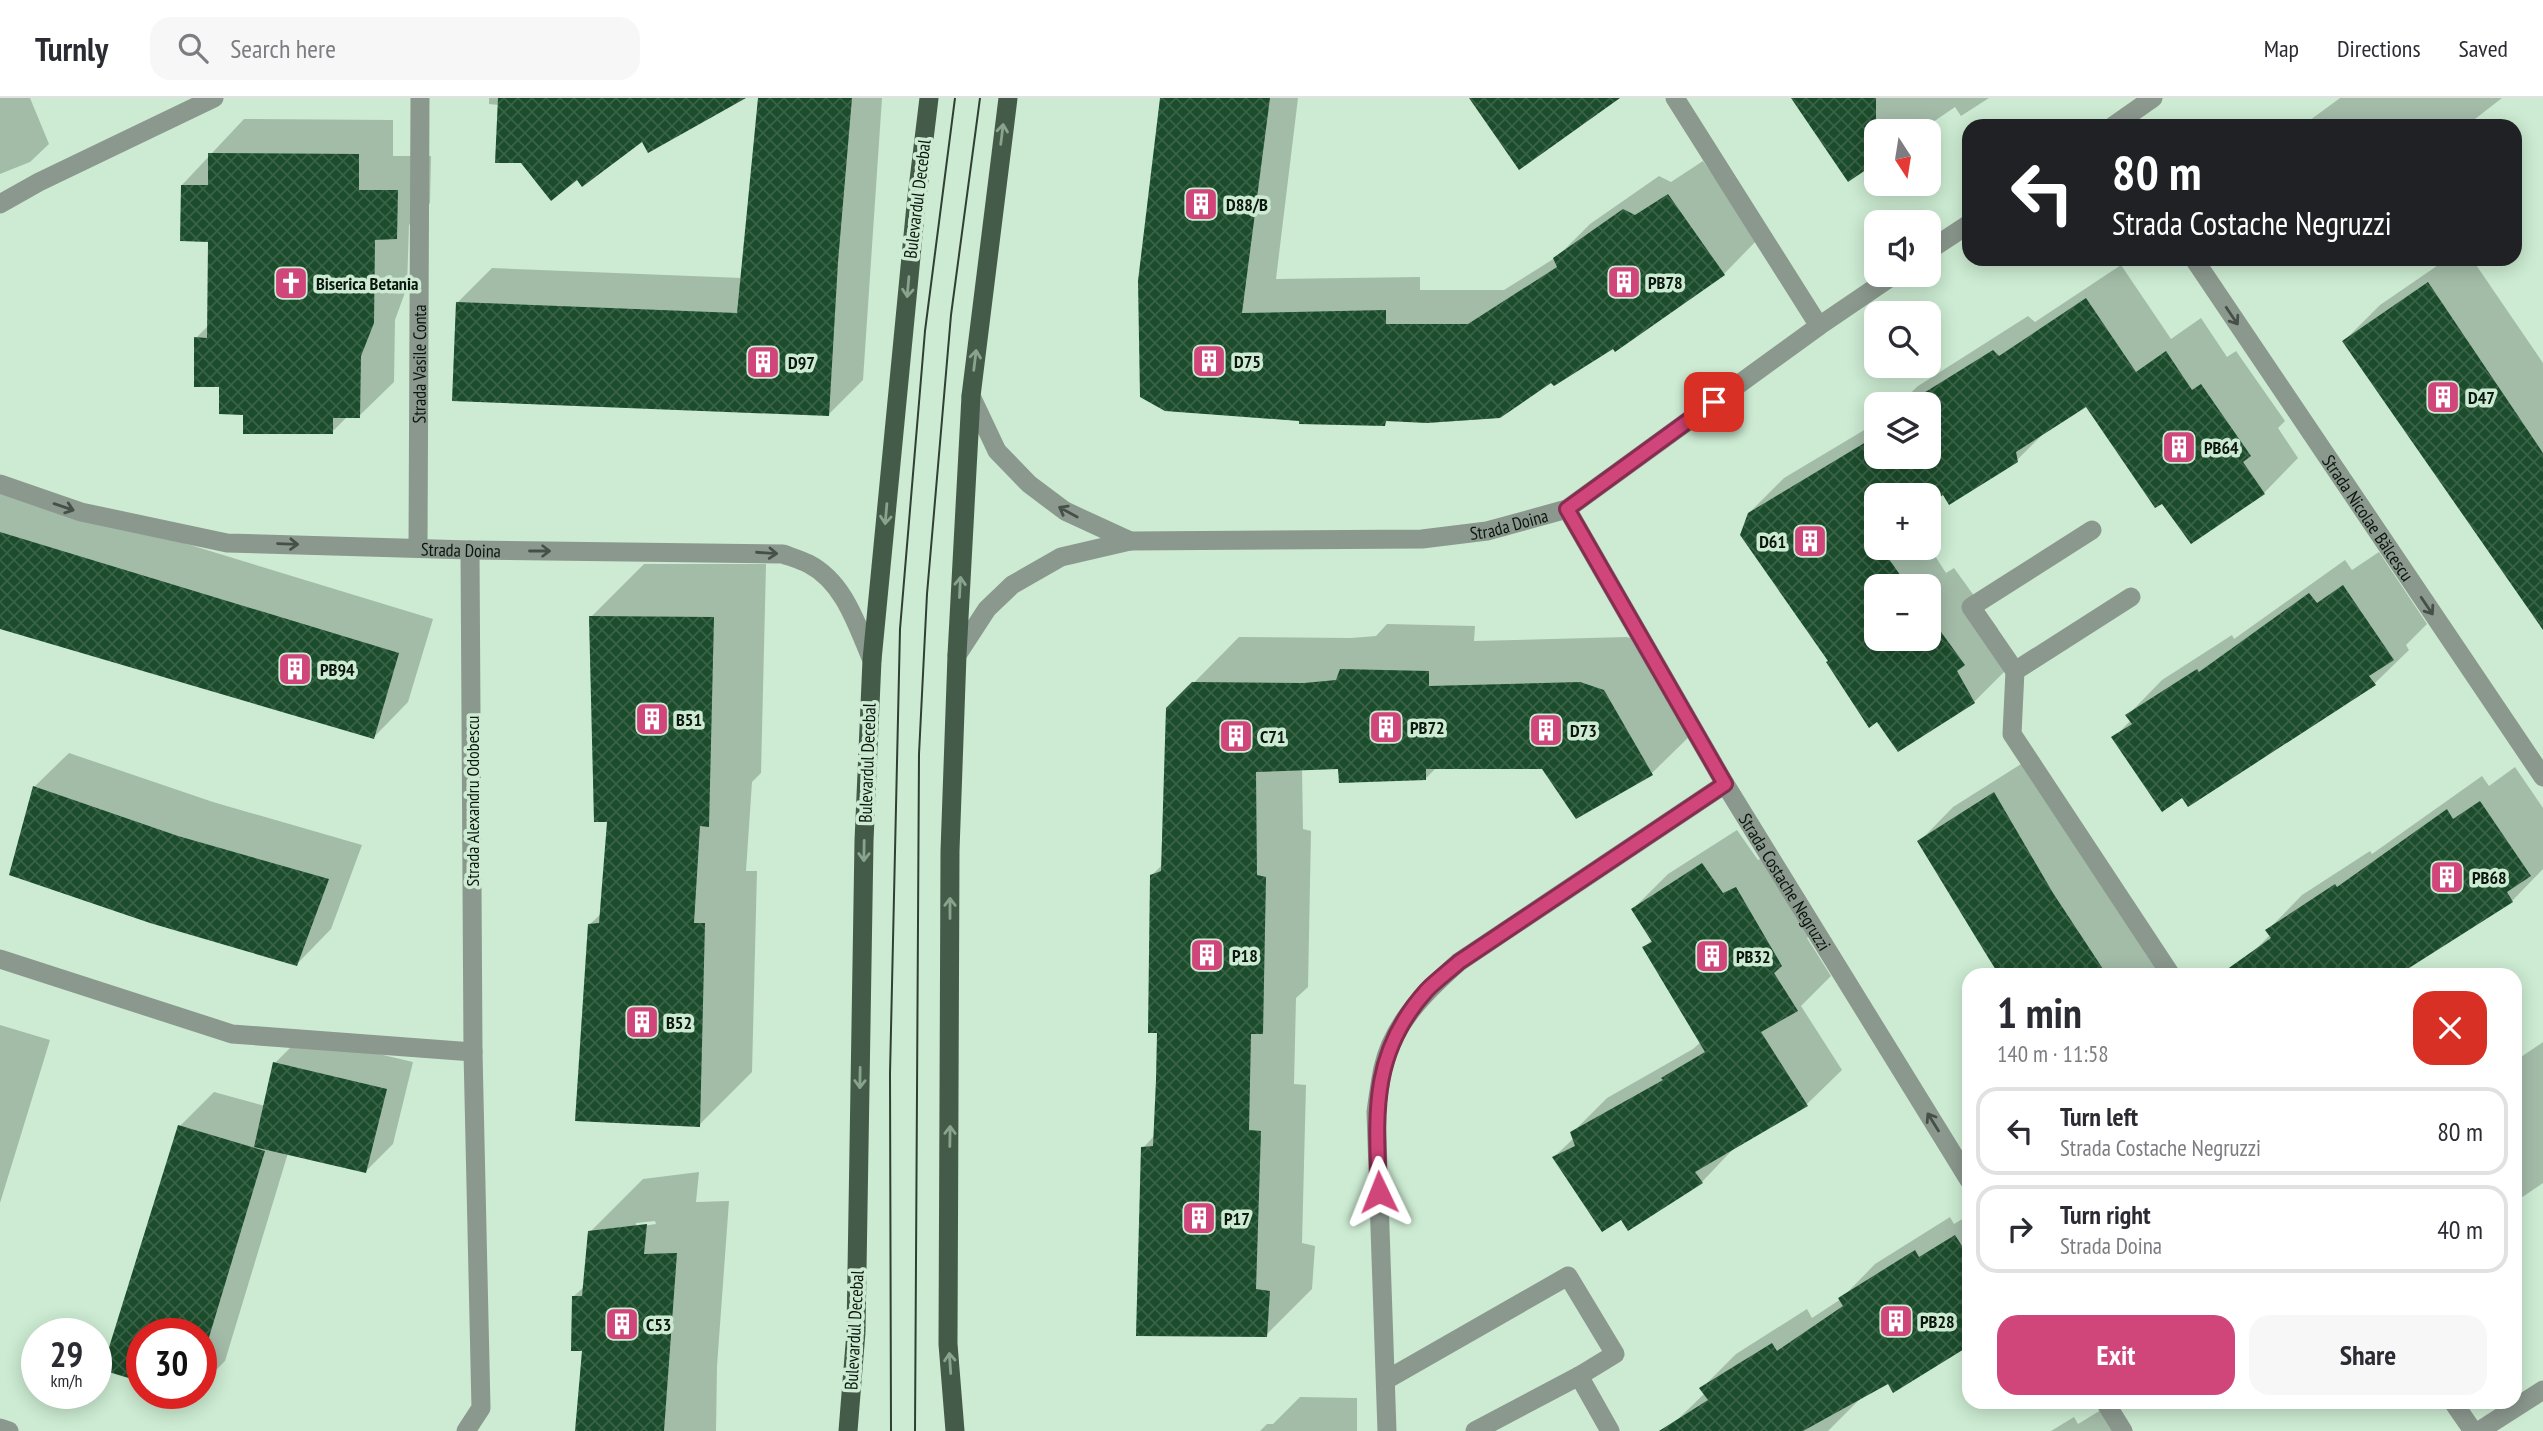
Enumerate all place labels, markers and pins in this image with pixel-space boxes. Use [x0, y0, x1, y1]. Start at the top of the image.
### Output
building icon: D88/B [1182, 185, 1220, 223]
place label: D88/B [1226, 193, 1268, 216]
building icon: PB78 [1605, 263, 1643, 301]
church icon: Biserica Betania [272, 264, 310, 302]
place label: PB78 [1648, 271, 1683, 294]
place label: Biserica Betania [316, 272, 418, 295]
building icon: D75 [1190, 342, 1228, 380]
building icon: D97 [744, 343, 782, 381]
place label: D75 [1234, 350, 1261, 373]
place label: D97 [788, 351, 815, 374]
pin [1684, 372, 1744, 432]
building icon: D47 [2424, 378, 2462, 416]
place label: D47 [2468, 386, 2495, 409]
building icon: PB64 [2160, 428, 2198, 466]
place label: PB64 [2204, 436, 2239, 459]
building icon: D61 [1791, 522, 1829, 560]
place label: D61 [1759, 530, 1786, 553]
building icon: PB94 [276, 650, 314, 688]
place label: PB94 [320, 658, 355, 681]
building icon: B51 [633, 700, 671, 738]
place label: B51 [676, 708, 702, 731]
building icon: PB72 [1367, 708, 1405, 746]
building icon: D73 [1527, 711, 1565, 749]
place label: PB72 [1410, 716, 1445, 739]
building icon: C71 [1217, 717, 1255, 755]
place label: D73 [1570, 719, 1597, 742]
place label: C71 [1260, 725, 1285, 748]
building icon: PB68 [2428, 858, 2466, 896]
place label: PB68 [2472, 866, 2507, 889]
building icon: P18 [1188, 936, 1226, 974]
building icon: PB32 [1693, 937, 1731, 975]
place label: P18 [1232, 944, 1258, 967]
place label: PB32 [1736, 945, 1771, 968]
building icon: B52 [623, 1003, 661, 1041]
place label: B52 [666, 1011, 692, 1034]
building icon: P17 [1180, 1199, 1218, 1237]
place label: P17 [1224, 1207, 1250, 1230]
building icon: PB28 [1877, 1302, 1915, 1340]
building icon: C53 [603, 1305, 641, 1343]
place label: PB28 [1920, 1310, 1955, 1333]
place label: C53 [646, 1313, 671, 1336]

